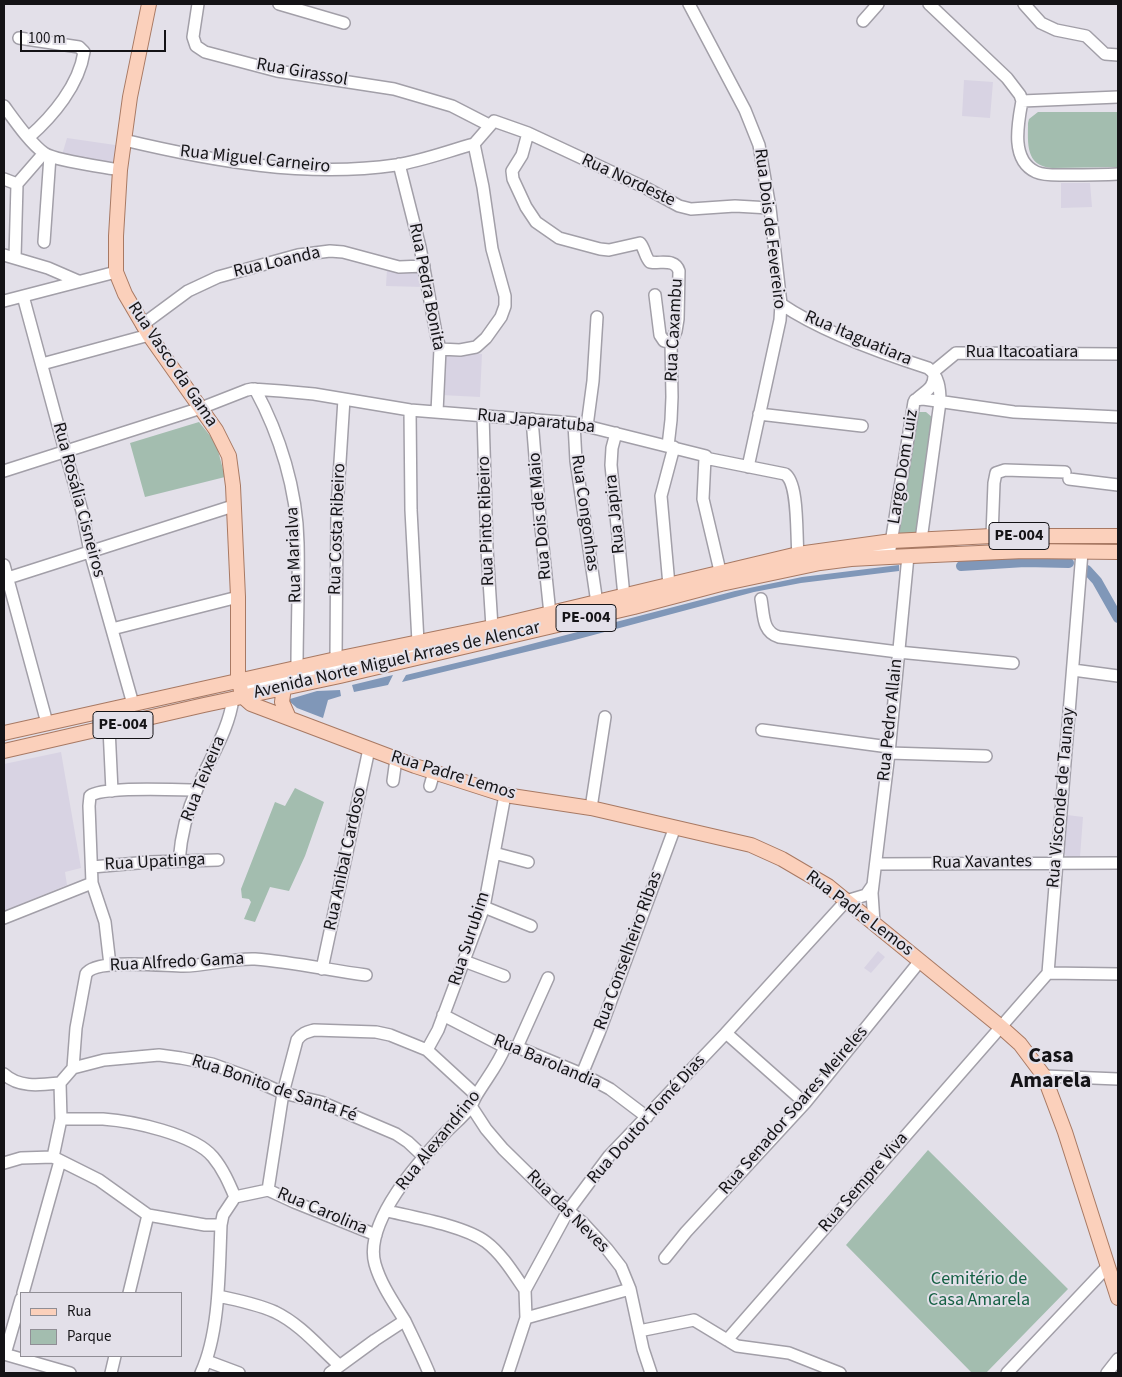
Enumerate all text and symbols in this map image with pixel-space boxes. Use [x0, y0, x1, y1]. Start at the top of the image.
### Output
scale bar [22, 20, 169, 52]
text: 100 m [28, 28, 66, 49]
street label: Rua Girassol [255, 54, 349, 92]
street label: Rua Miguel Carneiro [179, 141, 331, 179]
street label: Rua Dois de Fevereiro [748, 147, 790, 311]
street label: Rua Nordeste [578, 150, 678, 212]
street label: Rua Pedra Bonita [403, 221, 449, 353]
street label: Rua Loanda [231, 242, 323, 284]
street label: Rua Caxambu [662, 278, 688, 382]
street label: Rua Vasco da Gama [122, 298, 222, 432]
street label: Rua Itaguatiara [801, 307, 915, 371]
street label: Rua Itacoatiara [966, 342, 1078, 364]
street label: Rua Japaratuba [476, 405, 596, 439]
street label: Largo Dom Luiz [884, 408, 924, 526]
street label: Rua Rosália Cisneiros [47, 420, 109, 580]
street label: Rua Dois de Maio [525, 451, 557, 581]
street label: Rua Congonhas [565, 453, 603, 573]
street label: Rua Pinto Ribeiro [474, 456, 500, 586]
street label: Rua Costa Ribeiro [325, 463, 351, 595]
street label: Rua Japira [601, 473, 631, 555]
street label: Rua Marialva [283, 506, 307, 604]
road number: PE-004 [989, 522, 1049, 550]
road number: PE-004 [556, 604, 616, 632]
street label: Avenida Norte Miguel Arraes de Alencar [252, 617, 542, 705]
street label: Rua Pedro Allain [874, 658, 908, 782]
street label: Rua Visconde de Taunay [1043, 707, 1081, 889]
road number: PE-004 [93, 712, 153, 738]
street label: Rua Teixeira [177, 733, 231, 825]
street label: Rua Padre Lemos [388, 747, 518, 805]
street label: Rua Anibal Cardoso [320, 785, 372, 933]
street label: Rua Upatinga [104, 850, 206, 876]
street label: Rua Xavantes [932, 851, 1032, 875]
street label: Rua Padre Lemos [801, 866, 917, 962]
street label: Rua Conselheiro Ribas [590, 869, 668, 1033]
street label: Rua Surubim [445, 889, 495, 989]
street label: Rua Alfredo Gama [109, 949, 245, 977]
street label: Rua Senador Soares Meireles [715, 1022, 873, 1200]
street label: Rua Barolandia [490, 1031, 604, 1095]
district label: Casa Amarela [1011, 1044, 1091, 1096]
street label: Rua Bonito de Santa Fé [188, 1051, 360, 1127]
street label: Rua Doutor Tomé Dias [583, 1051, 711, 1189]
street label: Rua Alexandrino [392, 1086, 486, 1196]
street label: Rua Sempre Viva [815, 1129, 913, 1237]
street label: Rua das Neves [521, 1166, 613, 1258]
street label: Rua Carolina [274, 1183, 370, 1241]
park label: Cemitério de Casa Amarela [928, 1269, 1030, 1312]
legend [20, 1292, 182, 1357]
text: Rua [67, 1301, 91, 1322]
text: Parque [67, 1326, 111, 1347]

